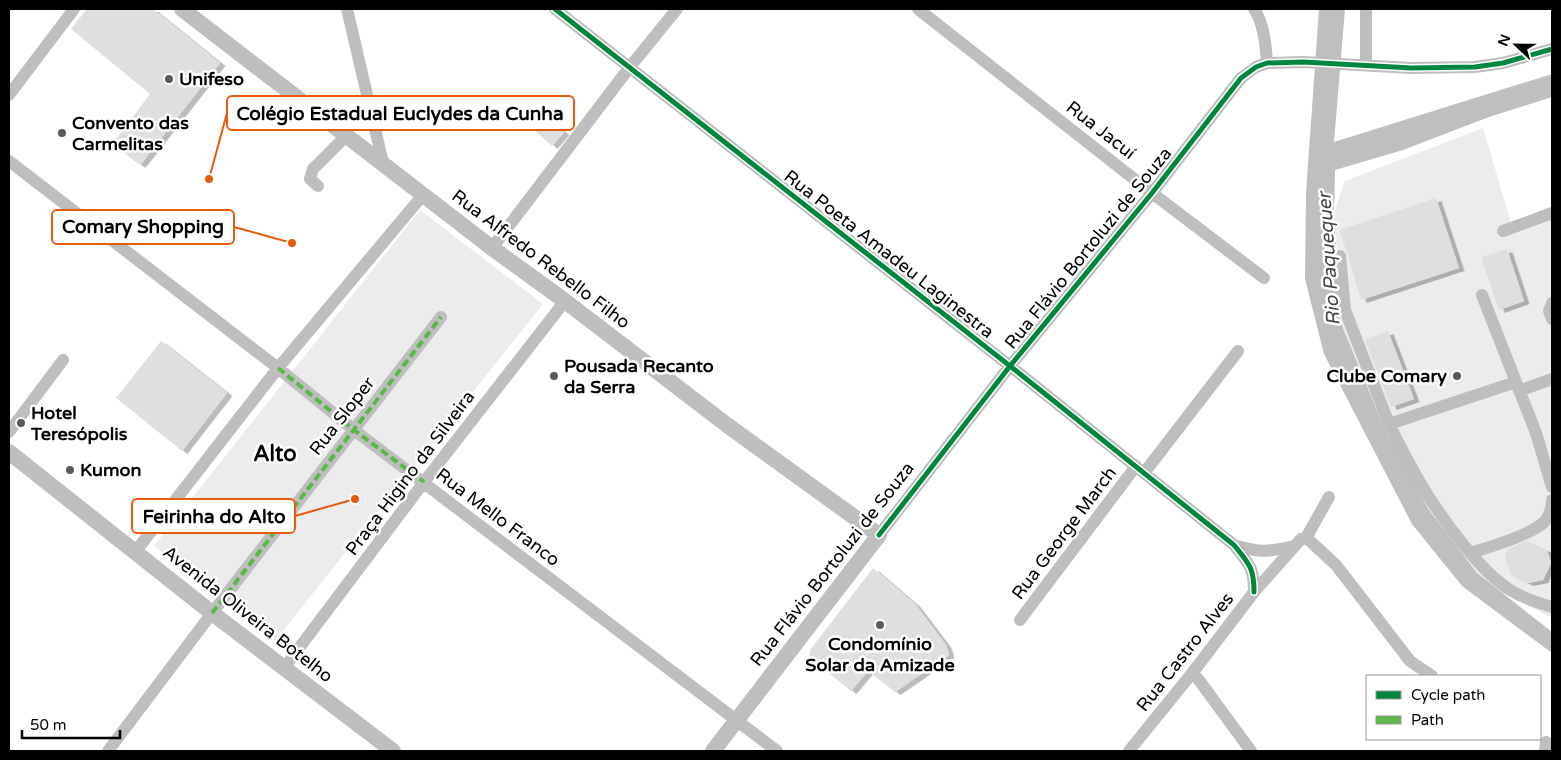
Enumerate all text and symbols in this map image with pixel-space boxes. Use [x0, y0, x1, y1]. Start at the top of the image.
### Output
north arrow [1491, 20, 1541, 70]
text: N [1494, 32, 1514, 49]
place label: Unifeso [179, 68, 244, 90]
marker: Unifeso [163, 73, 175, 85]
callout: Colégio Estadual Euclydes da Cunha [227, 96, 574, 130]
street label: Rua Jacuí [1062, 96, 1141, 164]
text: Colégio Estadual Euclydes da Cunha [236, 103, 564, 126]
place label: Convento das Carmelitas [72, 112, 189, 155]
marker: Convento das Carmelitas [56, 127, 68, 139]
street label: Rua Flávio Bortoluzi de Souza [1000, 143, 1176, 353]
street label: Rua Poeta Amadeu Laginestra [780, 165, 998, 343]
street label: Rua Alfredo Rebello Filho [447, 185, 635, 333]
water label: Rio Paquequer [1313, 189, 1345, 326]
callout: Comary Shopping [52, 210, 234, 244]
text: Comary Shopping [62, 216, 224, 239]
place label: Pousada Recanto da Serra [564, 355, 714, 398]
place label: Clube Comary [1326, 365, 1447, 387]
marker: Pousada Recanto da Serra [548, 370, 560, 382]
marker: Clube Comary [1451, 370, 1463, 382]
street label: Rua Sloper [305, 372, 379, 460]
street label: Praça Higino da Silveira [341, 386, 479, 560]
place label: Hotel Teresópolis [30, 402, 128, 445]
marker: Hotel Teresópolis [15, 417, 27, 429]
district label: Alto [253, 441, 297, 467]
street label: Rua Flávio Bortoluzi de Souza [745, 457, 919, 671]
place label: Kumon [80, 459, 141, 481]
street label: Rua George March [1007, 462, 1121, 604]
street label: Rua Mello Franco [432, 463, 564, 571]
marker: Kumon [64, 464, 76, 476]
callout: Feirinha do Alto [132, 499, 295, 533]
text: Feirinha do Alto [143, 506, 286, 528]
street label: Avenida Oliveira Botelho [159, 541, 337, 687]
street label: Rua Castro Alves [1132, 588, 1238, 716]
marker: Condomínio Solar da Amizade [874, 619, 886, 631]
place label: Condomínio Solar da Amizade [805, 633, 955, 676]
legend [1366, 675, 1541, 740]
text: Cycle path [1411, 686, 1485, 704]
scale bar [22, 708, 120, 740]
text: Path [1411, 711, 1444, 729]
text: 50 m [30, 716, 67, 734]

